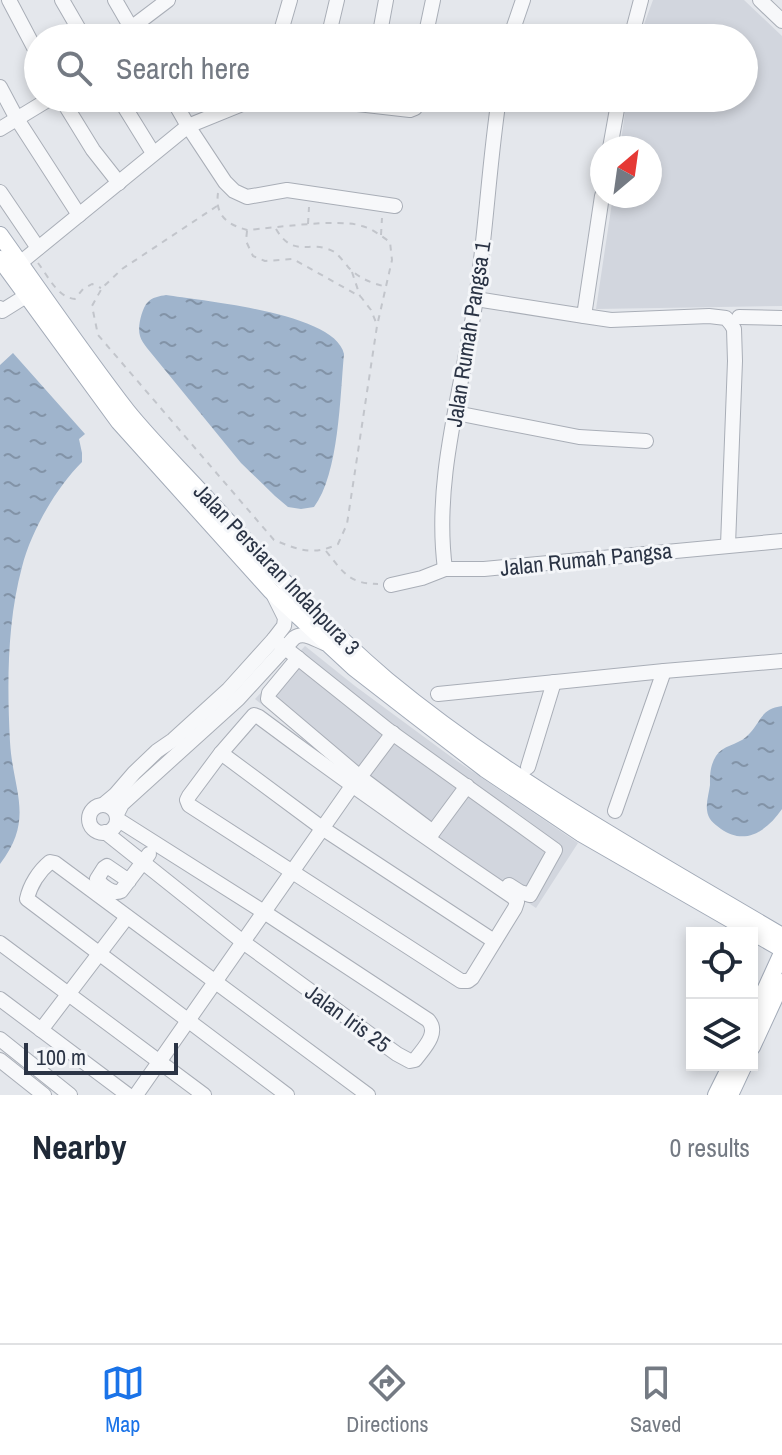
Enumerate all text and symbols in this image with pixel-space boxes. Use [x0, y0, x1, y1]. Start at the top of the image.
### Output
search box [24, 24, 758, 112]
icon: search [52, 46, 96, 90]
text: Search here [116, 48, 250, 88]
north arrow [590, 136, 662, 208]
street label: Jalan Rumah Pangsa 1 [439, 239, 497, 429]
street label: Jalan Persiaran Indahpura 3 [187, 477, 367, 661]
street label: Jalan Rumah Pangsa [499, 535, 673, 583]
map controls [686, 927, 758, 1071]
button: locate [686, 927, 758, 999]
street label: Jalan Iris 25 [299, 977, 397, 1059]
button: layers [686, 999, 758, 1071]
scale bar [24, 1039, 178, 1075]
text: 100 m [36, 1042, 86, 1072]
text: Nearby [32, 1124, 127, 1170]
text: 0 results [669, 1130, 750, 1165]
tab: Map [101, 1361, 145, 1439]
tab: Directions [346, 1361, 429, 1439]
tab: Saved [630, 1361, 681, 1439]

